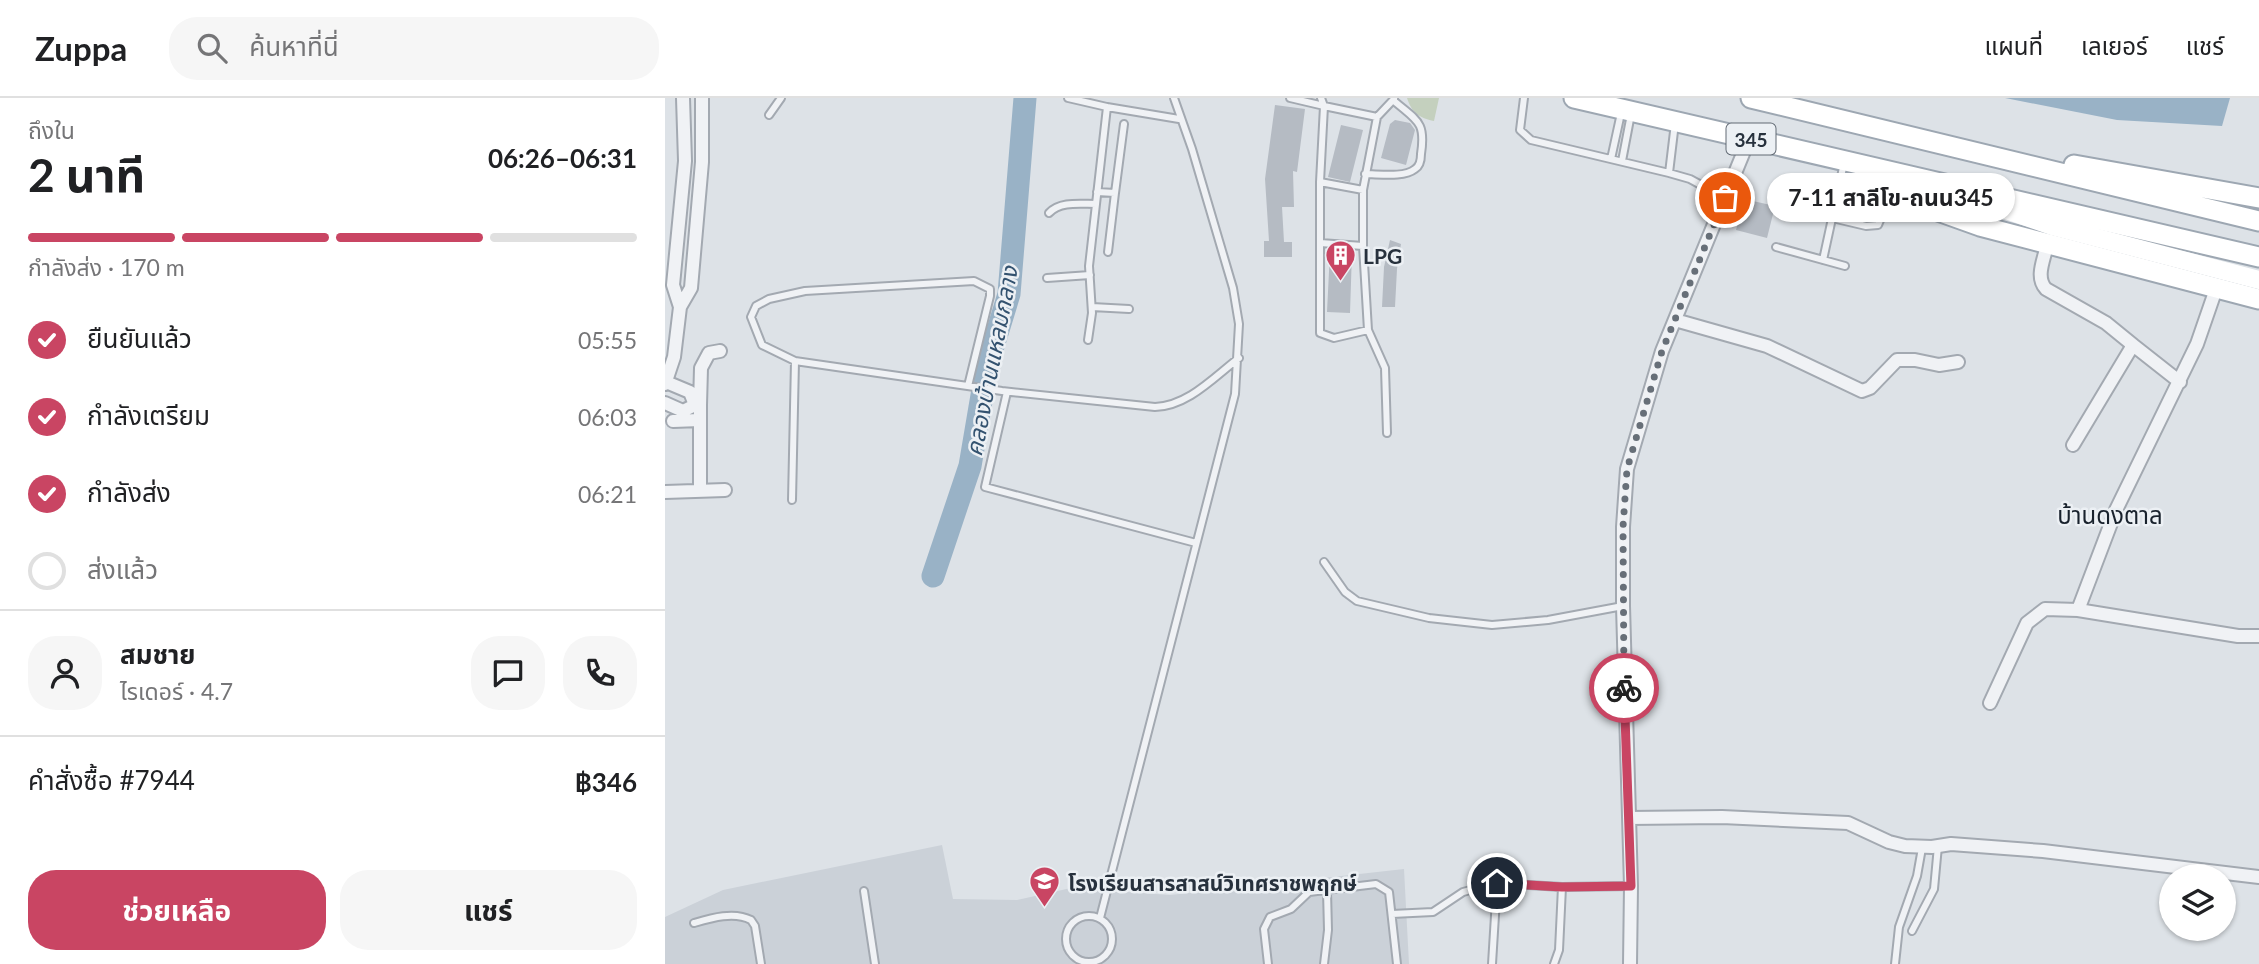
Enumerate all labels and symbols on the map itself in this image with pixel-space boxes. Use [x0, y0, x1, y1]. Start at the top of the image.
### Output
road number: 345 [1727, 123, 1775, 154]
pin [1695, 168, 1755, 228]
callout: 7-11 สาลีโข-ถนน345 [1767, 174, 2015, 222]
building icon: LPG [1323, 238, 1357, 282]
place label: LPG [1363, 243, 1402, 268]
water label: คลองบ้านแหลมกลาง [959, 262, 1023, 458]
district label: บ้านดงตาล [2057, 500, 2163, 529]
courier [1589, 653, 1659, 723]
pin [1467, 853, 1527, 913]
school or university icon: โรงเรียนสารสาสน์วิเทศราชพฤกษ์ [1028, 865, 1062, 909]
place label: โรงเรียนสารสาสน์วิเทศราชพฤกษ์ [1068, 870, 1357, 896]

